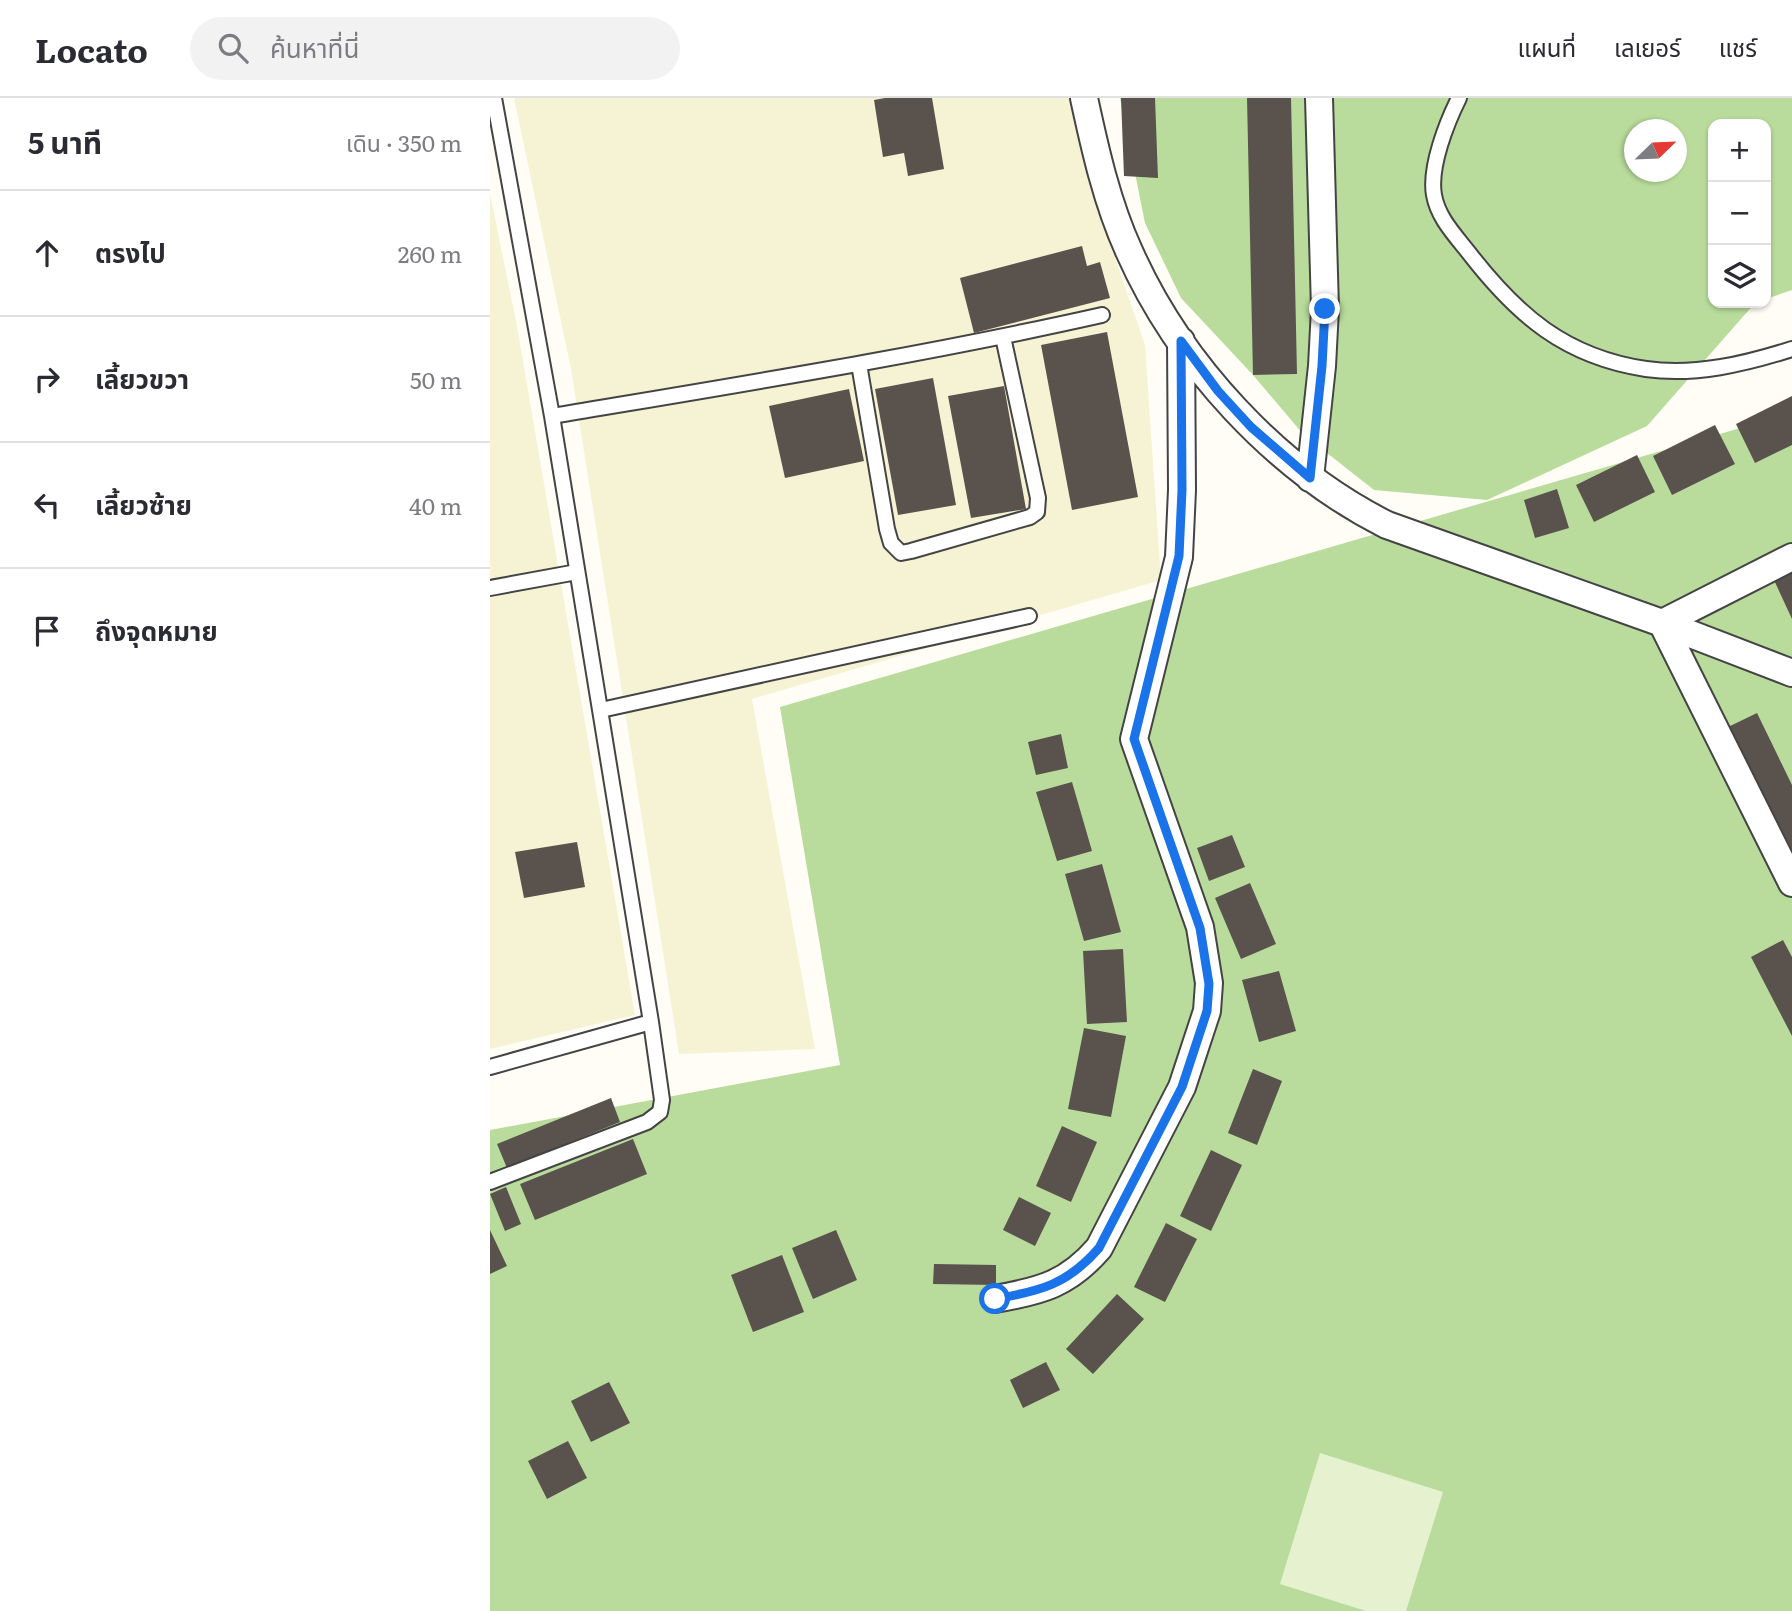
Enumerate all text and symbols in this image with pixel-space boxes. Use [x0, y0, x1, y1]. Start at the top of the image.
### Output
search box [190, 17, 680, 80]
text: Locato [35, 24, 148, 73]
text: ค้นหาที่นี่ [270, 27, 359, 66]
icon: search [214, 29, 252, 67]
text: แผนที่ [1518, 29, 1576, 64]
text: เลเยอร์ [1614, 29, 1681, 64]
text: แชร์ [1719, 29, 1757, 64]
text: 5 นาที [28, 119, 102, 163]
north arrow [1624, 119, 1687, 182]
map controls [1708, 119, 1771, 308]
button: + [1708, 119, 1771, 182]
text: เดิน · 350 m [346, 125, 462, 159]
button: − [1708, 182, 1771, 245]
text: ตรงไป [95, 232, 166, 271]
icon: ahead [28, 234, 66, 272]
text: 260 m [398, 236, 462, 270]
button: layers [1708, 245, 1771, 308]
route end [1309, 293, 1340, 324]
text: เลี้ยวขวา [95, 358, 189, 397]
icon: right [28, 360, 66, 398]
text: 50 m [410, 362, 462, 396]
text: เลี้ยวซ้าย [95, 484, 192, 523]
icon: left [28, 486, 66, 524]
text: 40 m [409, 488, 462, 522]
text: ถึงจุดหมาย [95, 610, 218, 649]
icon: arrive [28, 612, 66, 650]
route start [979, 1283, 1010, 1314]

